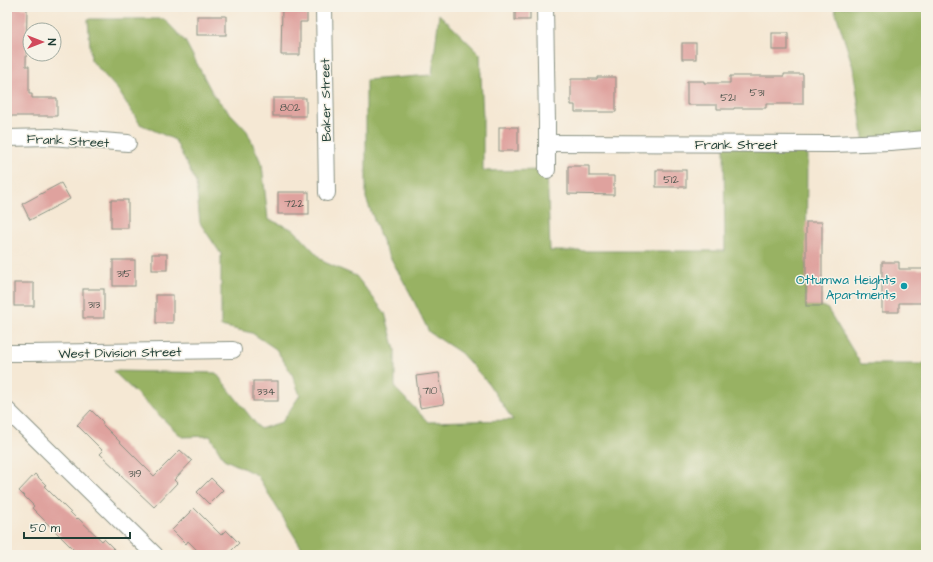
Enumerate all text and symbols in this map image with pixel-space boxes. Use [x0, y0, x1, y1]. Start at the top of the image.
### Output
north arrow [22, 22, 62, 62]
text: N [44, 39, 59, 46]
street label: Baker Street [316, 57, 336, 142]
house number: 531 [750, 85, 765, 100]
house number: 521 [720, 90, 736, 105]
house number: 802 [280, 100, 301, 115]
street label: Frank Street [26, 130, 110, 152]
street label: Frank Street [695, 136, 778, 154]
house number: 512 [663, 172, 679, 187]
house number: 722 [284, 196, 304, 211]
house number: 315 [117, 266, 132, 281]
place label: Ottumwa Heights Apartments [796, 271, 896, 304]
marker: Ottumwa Heights Apartments [899, 281, 909, 291]
house number: 313 [88, 297, 101, 312]
street label: West Division Street [58, 343, 182, 363]
house number: 710 [422, 383, 438, 398]
house number: 334 [257, 384, 276, 399]
house number: 319 [128, 466, 142, 481]
scale bar [24, 514, 130, 540]
text: 50 m [30, 520, 61, 537]

